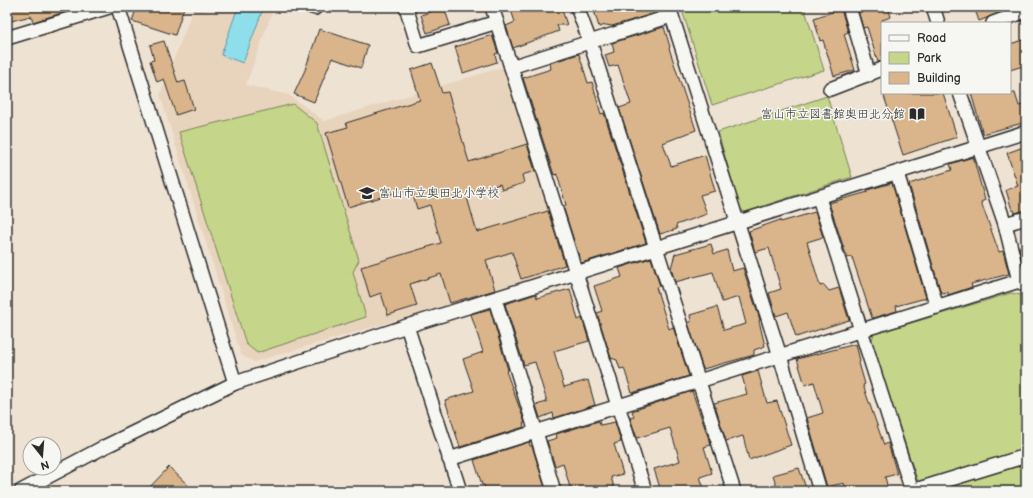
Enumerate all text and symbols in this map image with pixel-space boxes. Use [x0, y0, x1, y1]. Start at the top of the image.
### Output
legend [881, 22, 1011, 94]
text: Road [917, 31, 946, 46]
text: Park [917, 51, 941, 66]
text: Building [917, 71, 961, 86]
library icon: 富山市立図書館奥田北分館 [908, 105, 926, 123]
place label: 富山市立図書館奥田北分館 [761, 107, 905, 122]
school or university icon: 富山市立奥田北小学校 [358, 184, 376, 202]
place label: 富山市立奥田北小学校 [379, 186, 499, 201]
north arrow [22, 436, 62, 476]
text: N [39, 458, 51, 473]

